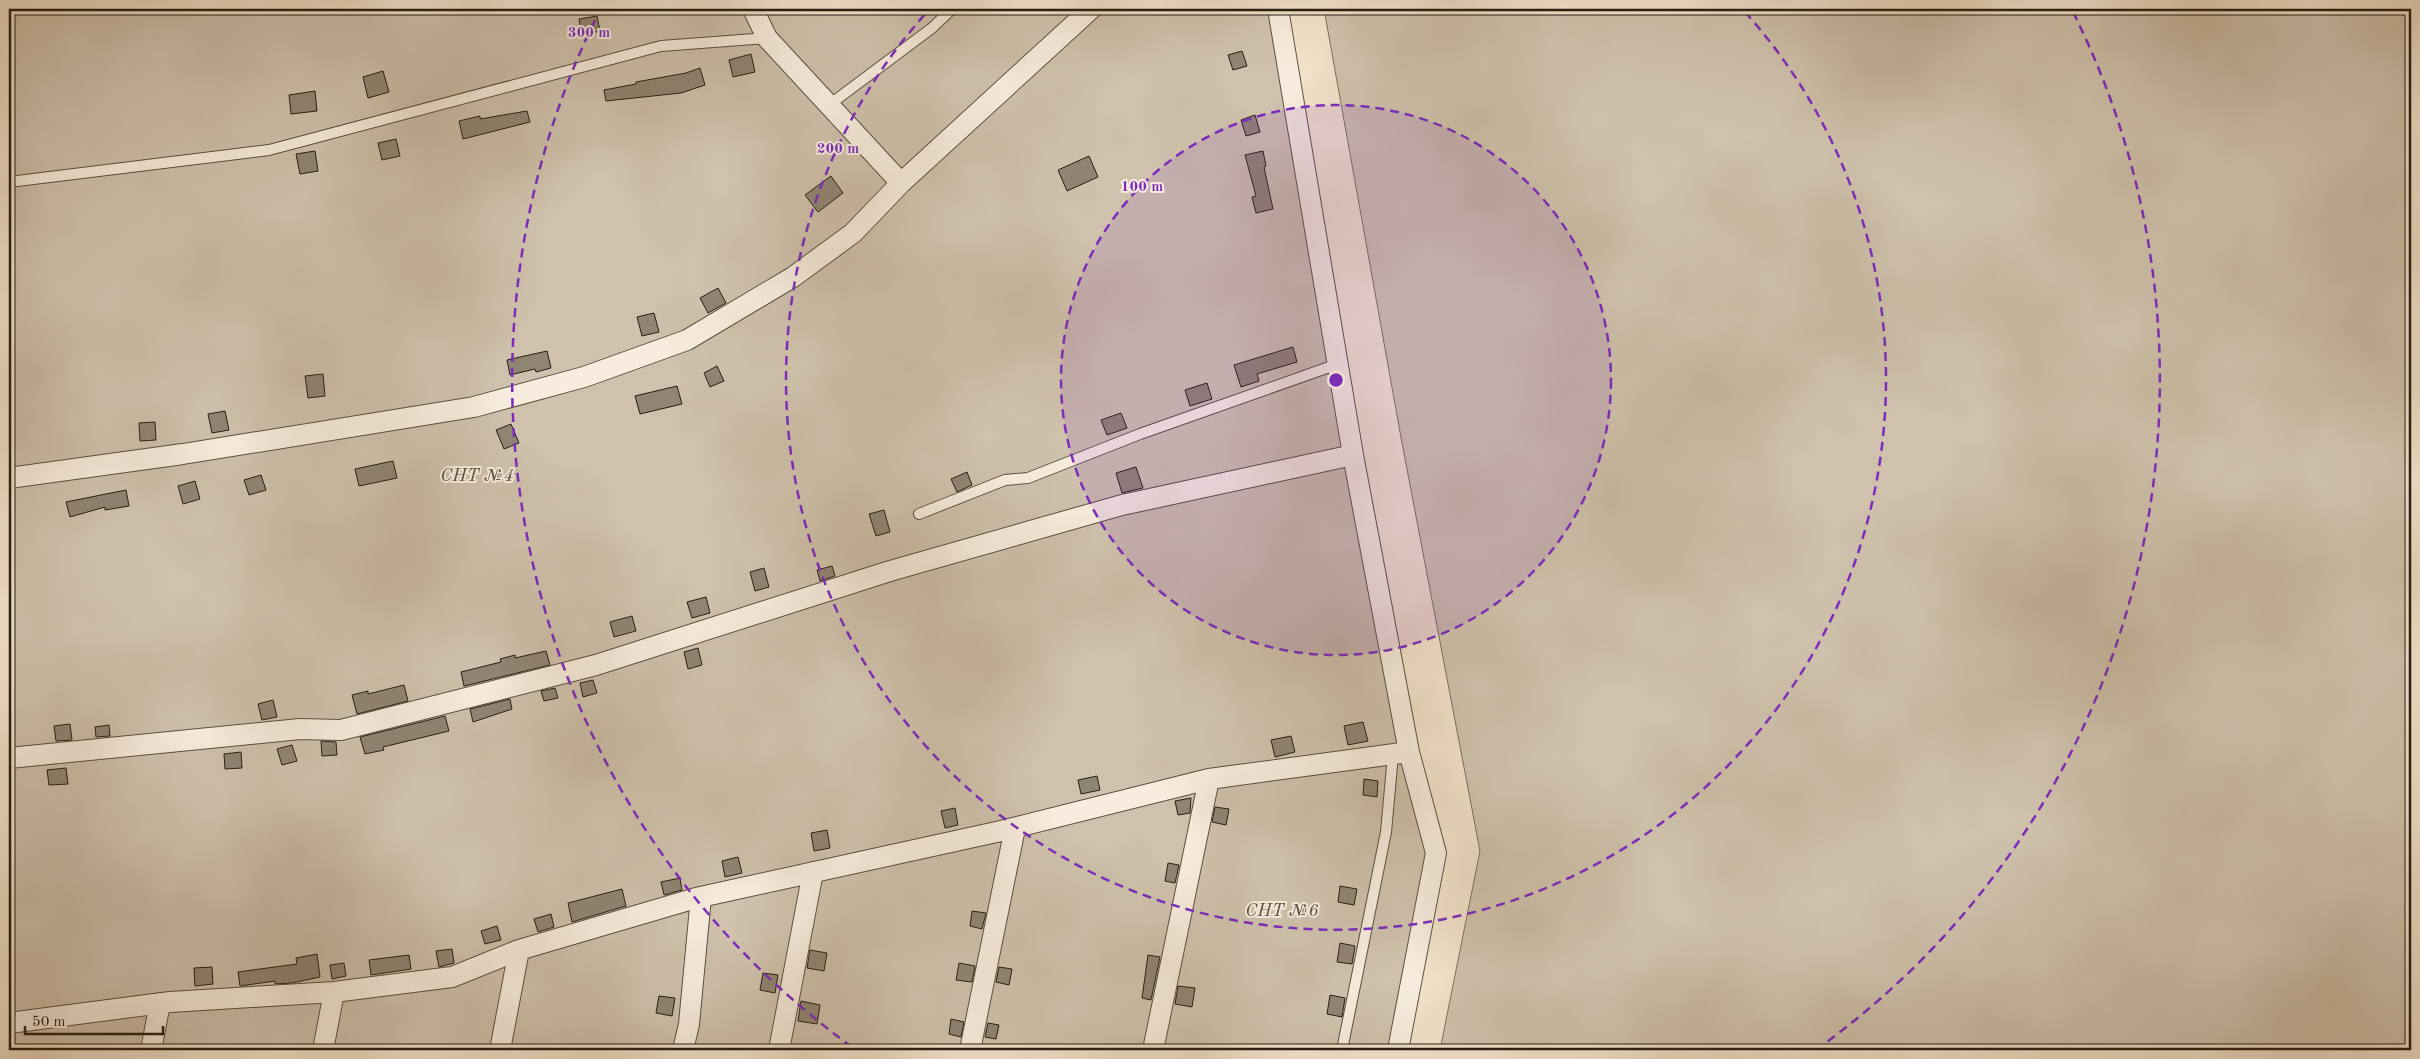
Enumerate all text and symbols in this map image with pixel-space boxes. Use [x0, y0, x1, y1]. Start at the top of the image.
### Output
text: 300 m [568, 26, 610, 41]
text: 200 m [817, 142, 859, 157]
text: 100 m [1121, 180, 1163, 195]
centre of rings [1327, 371, 1345, 389]
park label: СНТ №4 [440, 467, 514, 485]
park label: СНТ №6 [1245, 902, 1319, 920]
scale bar [25, 1004, 162, 1036]
text: 50 m [32, 1015, 66, 1030]

